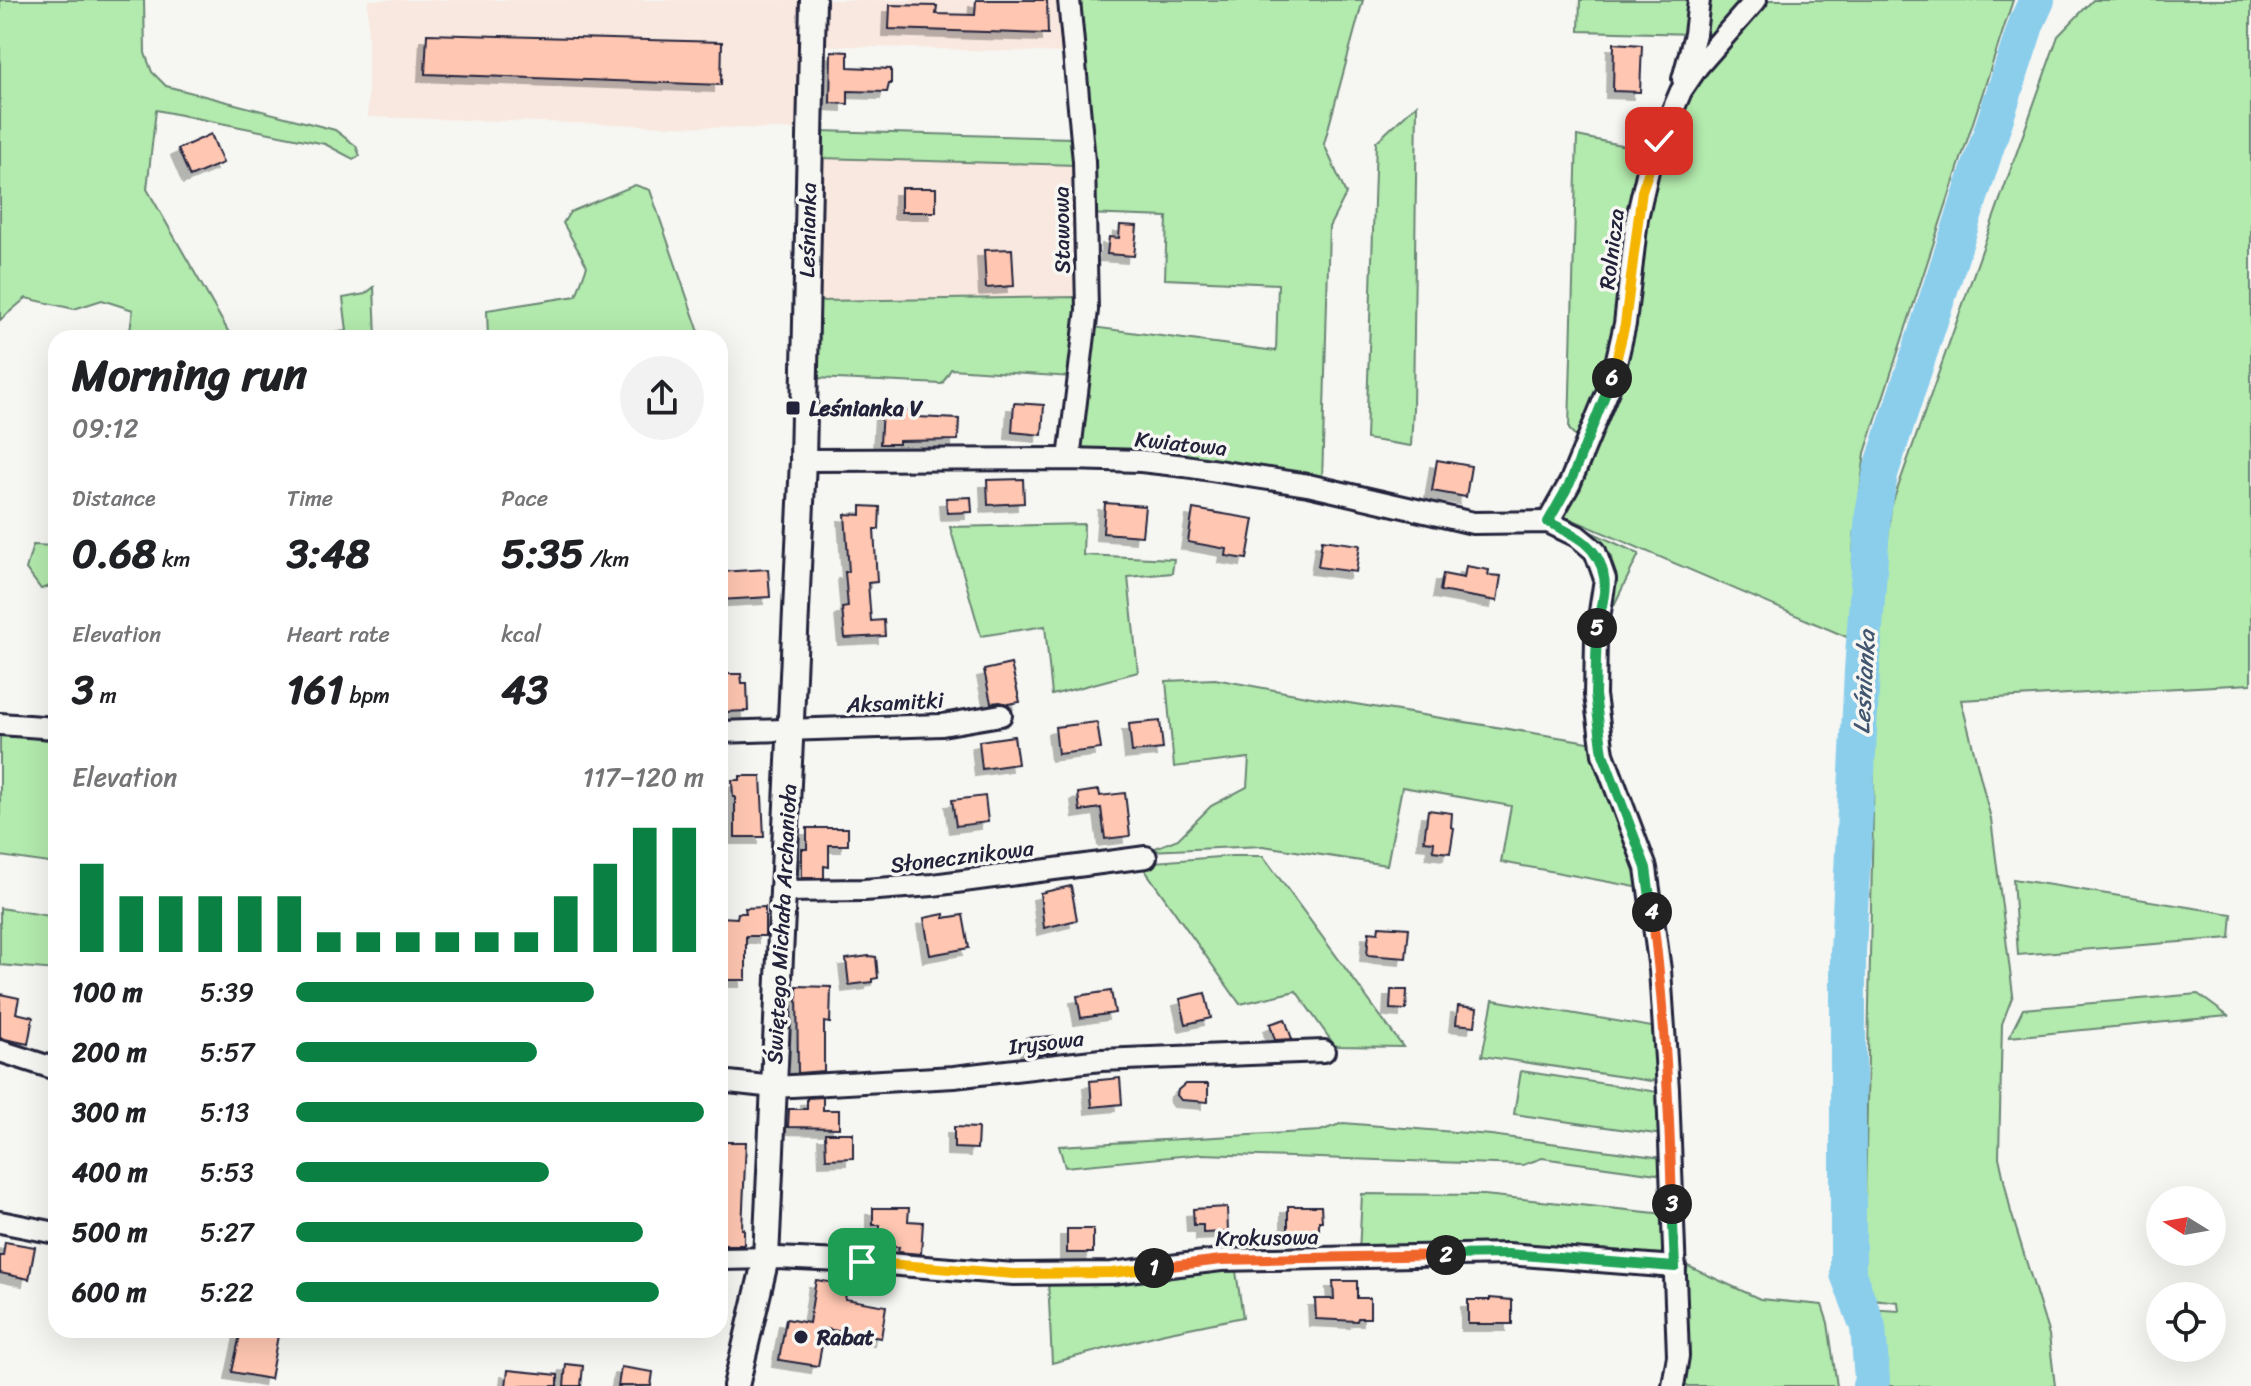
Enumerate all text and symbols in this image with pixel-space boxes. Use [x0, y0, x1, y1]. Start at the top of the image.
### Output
pin [1625, 107, 1693, 175]
icon: check [1637, 119, 1681, 163]
street label: Leśnianka [787, 182, 828, 278]
street label: Stawowa [1041, 186, 1082, 274]
street label: Rolnicza [1587, 206, 1636, 292]
text: Morning run [72, 336, 307, 414]
button: share [620, 356, 704, 440]
pin: 6 [1592, 358, 1632, 398]
text: 6 [1606, 358, 1618, 397]
place label: Leśnianka V [809, 389, 924, 428]
marker: Leśnianka V [784, 399, 802, 417]
text: 09:12 [72, 405, 138, 451]
street label: Kwiatowa [1133, 419, 1229, 468]
text: Distance [72, 479, 156, 518]
text: Time [287, 479, 333, 518]
text: Pace [501, 479, 548, 518]
text: 0.68 [72, 518, 156, 589]
text: 3:48 [287, 518, 370, 589]
text: 5:35 [501, 518, 584, 589]
text: km [156, 540, 191, 579]
text: /km [584, 540, 629, 579]
pin: 5 [1577, 608, 1617, 648]
text: 5 [1590, 608, 1604, 647]
text: Elevation [72, 615, 161, 654]
text: Heart rate [287, 615, 390, 654]
text: kcal [501, 615, 541, 654]
water label: Leśnianka [1840, 627, 1888, 735]
text: 3 [72, 654, 94, 725]
text: 161 [287, 654, 344, 725]
text: 43 [501, 654, 548, 725]
text: m [94, 676, 117, 715]
text: bpm [344, 676, 390, 715]
street label: Aksamitki [844, 680, 946, 725]
text: Elevation [72, 754, 177, 800]
text: 117–120 m [583, 754, 704, 800]
street label: Świętego Michała Archanioła [755, 783, 808, 1065]
street label: Słonecznikowa [888, 828, 1037, 885]
pin: 4 [1632, 892, 1672, 932]
text: 4 [1645, 892, 1659, 931]
text: 100 m [72, 969, 143, 1015]
text: 5:39 [200, 969, 254, 1015]
street label: Irysowa [1005, 1018, 1087, 1067]
text: 200 m [72, 1029, 147, 1075]
text: 5:57 [200, 1029, 254, 1075]
text: 300 m [72, 1089, 146, 1135]
text: 5:13 [200, 1089, 249, 1135]
text: 400 m [72, 1149, 148, 1195]
text: 5:53 [200, 1149, 254, 1195]
pin: 3 [1652, 1184, 1692, 1224]
text: 3 [1666, 1184, 1678, 1223]
north arrow [2146, 1186, 2226, 1266]
map controls [2146, 1186, 2226, 1362]
text: 500 m [72, 1209, 147, 1255]
text: 5:27 [200, 1209, 254, 1255]
street label: Krokusowa [1215, 1217, 1319, 1258]
pin [828, 1228, 896, 1296]
pin: 2 [1426, 1235, 1466, 1275]
text: 2 [1440, 1235, 1452, 1274]
icon: arrive [840, 1240, 884, 1284]
pin: 1 [1134, 1248, 1174, 1288]
text: 1 [1149, 1248, 1159, 1287]
text: 600 m [72, 1269, 146, 1315]
text: 5:22 [200, 1269, 254, 1315]
button: locate [2146, 1282, 2226, 1362]
place label: Rabat [816, 1318, 875, 1357]
marker: Rabat [792, 1328, 810, 1346]

